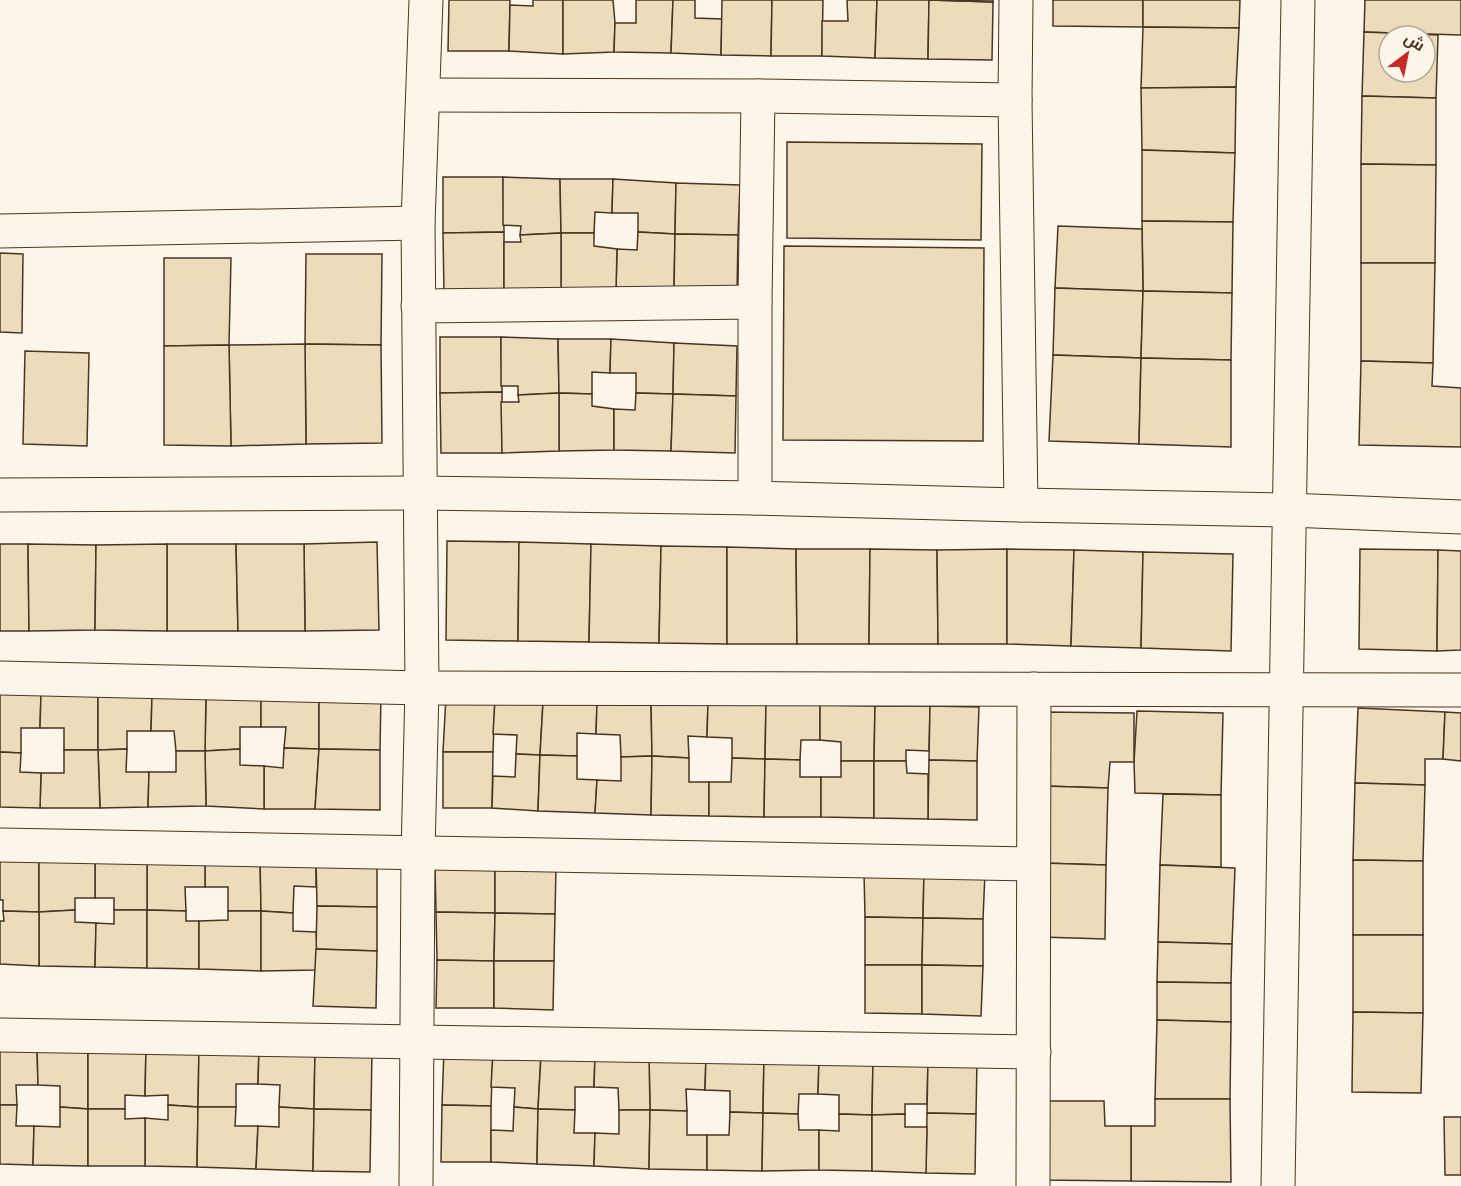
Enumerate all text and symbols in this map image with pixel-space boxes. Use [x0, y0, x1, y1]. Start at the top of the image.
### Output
north arrow [1377, 24, 1437, 84]
text: ش [1400, 28, 1428, 56]

